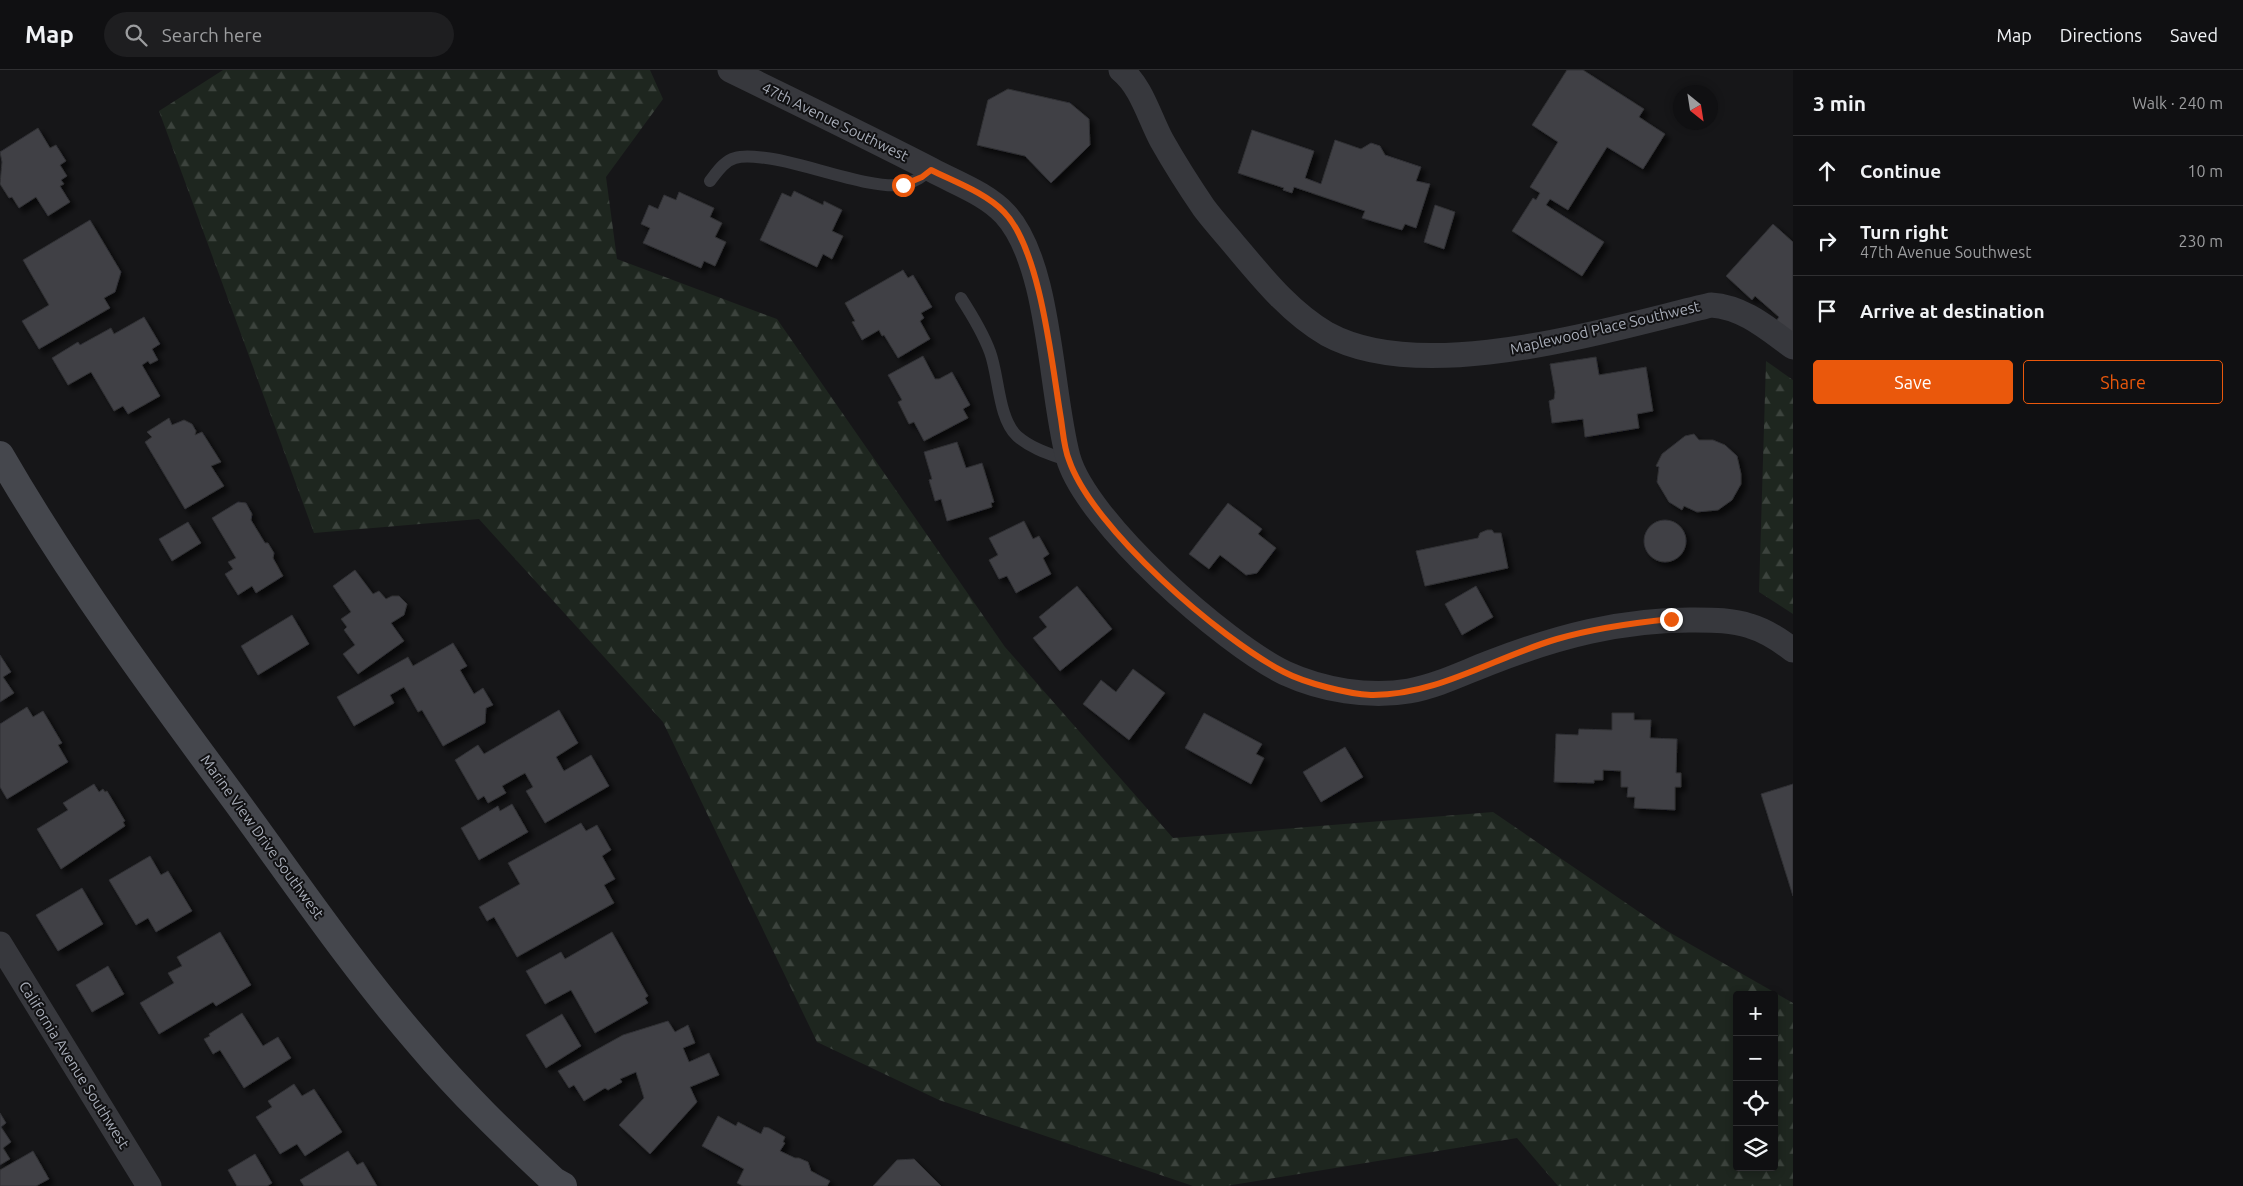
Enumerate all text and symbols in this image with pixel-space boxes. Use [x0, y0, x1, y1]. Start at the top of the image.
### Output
search box [104, 12, 454, 57]
text: Map [25, 21, 74, 48]
icon: search [122, 21, 150, 49]
text: Search here [162, 24, 262, 46]
text: Map [1996, 25, 2032, 45]
text: Directions [2060, 25, 2142, 45]
text: Saved [2170, 25, 2218, 45]
street label: 47th Avenue Southwest [759, 79, 911, 164]
north arrow [1673, 85, 1718, 130]
text: 3 min [1813, 91, 1866, 115]
text: Walk · 240 m [2132, 94, 2223, 112]
icon: ahead [1813, 157, 1841, 185]
text: Continue [1860, 160, 1941, 182]
text: 10 m [2187, 162, 2223, 180]
route start [892, 174, 915, 197]
text: Turn right [1860, 221, 1948, 243]
icon: right [1813, 227, 1841, 255]
text: 230 m [2178, 232, 2223, 250]
text: 47th Avenue Southwest [1860, 243, 2031, 261]
street label: Maplewood Place Southwest [1508, 297, 1702, 358]
icon: arrive [1813, 297, 1841, 325]
text: Arrive at destination [1860, 300, 2045, 322]
button: Save [1813, 360, 2013, 404]
button: Share [2023, 360, 2223, 404]
route end [1660, 608, 1683, 631]
street label: Marine View Drive Southwest [197, 752, 328, 922]
street label: California Avenue Southwest [16, 978, 133, 1152]
map controls [1733, 991, 1778, 1171]
button: + [1733, 991, 1778, 1036]
button: − [1733, 1036, 1778, 1081]
button: locate [1733, 1081, 1778, 1126]
button: layers [1733, 1126, 1778, 1171]

